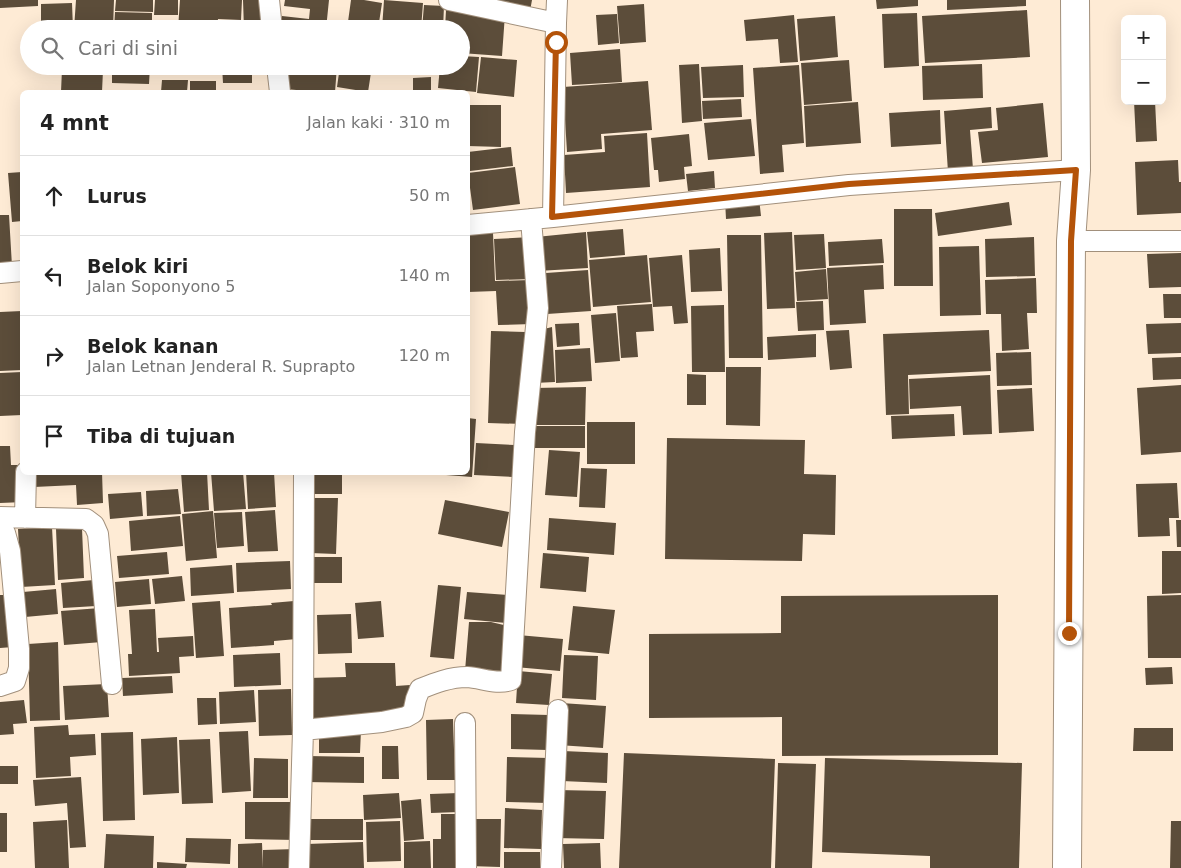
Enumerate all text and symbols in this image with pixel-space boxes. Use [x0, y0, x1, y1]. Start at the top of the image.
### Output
map controls [1121, 15, 1166, 105]
button: + [1121, 15, 1166, 60]
search box [20, 20, 470, 75]
route start [545, 31, 568, 54]
icon: search [38, 34, 66, 62]
text: Cari di sini [78, 37, 178, 59]
button: − [1121, 60, 1166, 105]
text: 4 mnt [40, 111, 109, 135]
text: Jalan kaki · 310 m [307, 113, 450, 132]
icon: ahead [40, 182, 68, 210]
text: Lurus [87, 185, 147, 207]
text: 50 m [409, 186, 450, 205]
text: Belok kiri [87, 255, 188, 277]
icon: left [40, 262, 68, 290]
text: 140 m [399, 266, 450, 285]
text: Jalan Soponyono 5 [87, 277, 235, 296]
text: Belok kanan [87, 335, 219, 357]
icon: right [40, 342, 68, 370]
text: 120 m [399, 346, 450, 365]
text: Jalan Letnan Jenderal R. Suprapto [87, 357, 355, 376]
icon: arrive [40, 422, 68, 450]
text: Tiba di tujuan [87, 425, 235, 447]
route end [1058, 622, 1081, 645]

